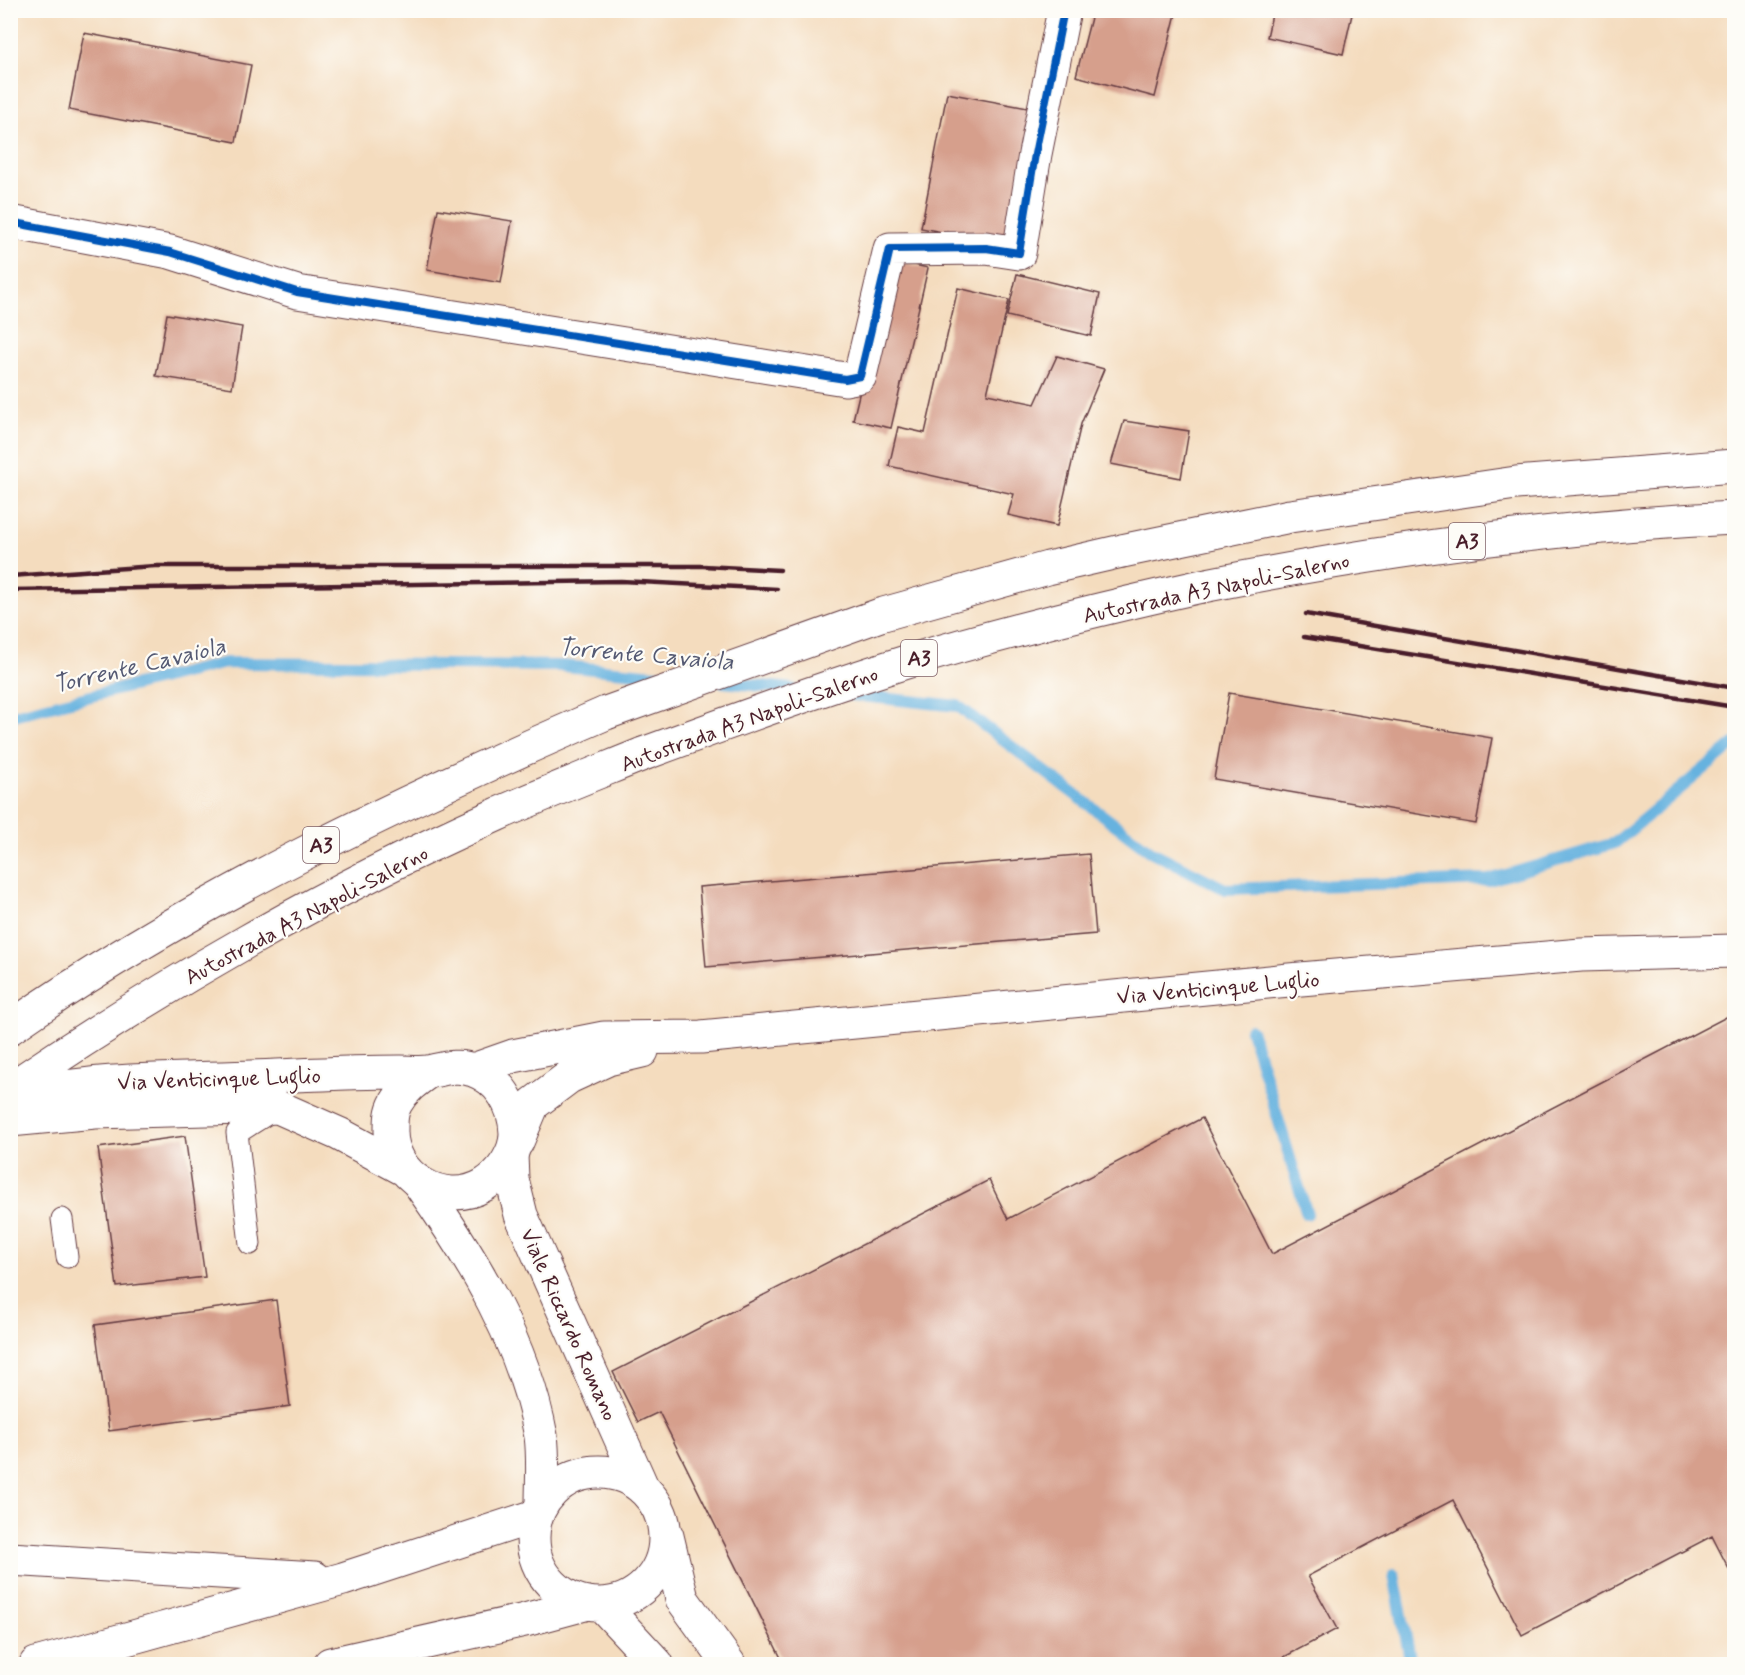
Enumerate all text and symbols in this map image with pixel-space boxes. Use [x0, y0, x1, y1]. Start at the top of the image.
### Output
road number: A3 [1449, 523, 1485, 559]
street label: Autostrada A3 Napoli-Salerno [1080, 547, 1352, 631]
water label: Torrente Cavaiola [50, 631, 229, 701]
water label: Torrente Cavaiola [557, 632, 735, 679]
road number: A3 [901, 640, 937, 676]
street label: Autostrada A3 Napoli-Salerno [617, 660, 882, 780]
road number: A3 [303, 827, 339, 863]
street label: Autostrada A3 Napoli-Salerno [180, 840, 434, 992]
street label: Via Venticinque Luglio [1115, 966, 1321, 1015]
street label: Via Venticinque Luglio [117, 1062, 321, 1101]
street label: Viale Riccardo Romano [513, 1224, 623, 1426]

